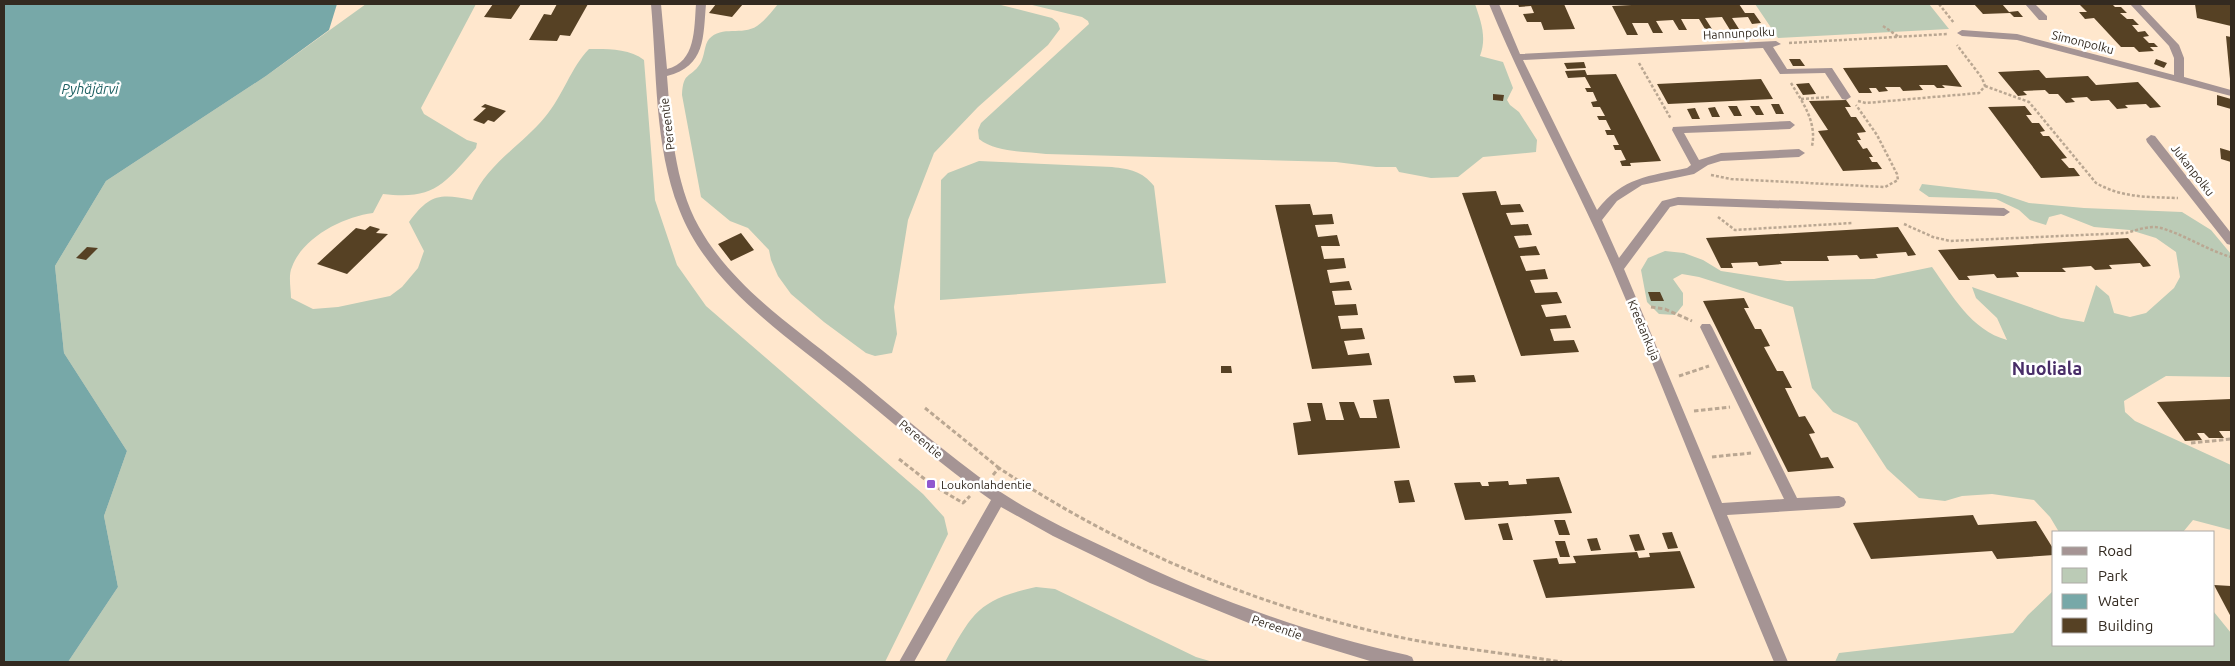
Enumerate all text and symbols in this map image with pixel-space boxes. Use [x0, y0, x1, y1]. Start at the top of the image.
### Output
street label: Hannunpolku [1703, 25, 1775, 41]
street label: Simonpolku [2051, 28, 2115, 56]
water label: Pyhäjärvi [61, 81, 119, 97]
street label: Pereentie [657, 97, 677, 151]
street label: Jukanpolku [2169, 142, 2217, 198]
street label: Kreetankuja [1625, 298, 1663, 362]
district label: Nuoliala [2012, 358, 2082, 378]
street label: Pereentie [897, 417, 945, 461]
marker: Loukonlahdentie [925, 478, 937, 490]
place label: Loukonlahdentie [941, 478, 1032, 491]
legend [2052, 531, 2215, 646]
text: Road [2098, 542, 2133, 559]
text: Park [2098, 567, 2128, 584]
text: Water [2098, 592, 2139, 609]
street label: Pereentie [1250, 612, 1304, 642]
text: Building [2098, 617, 2153, 634]

